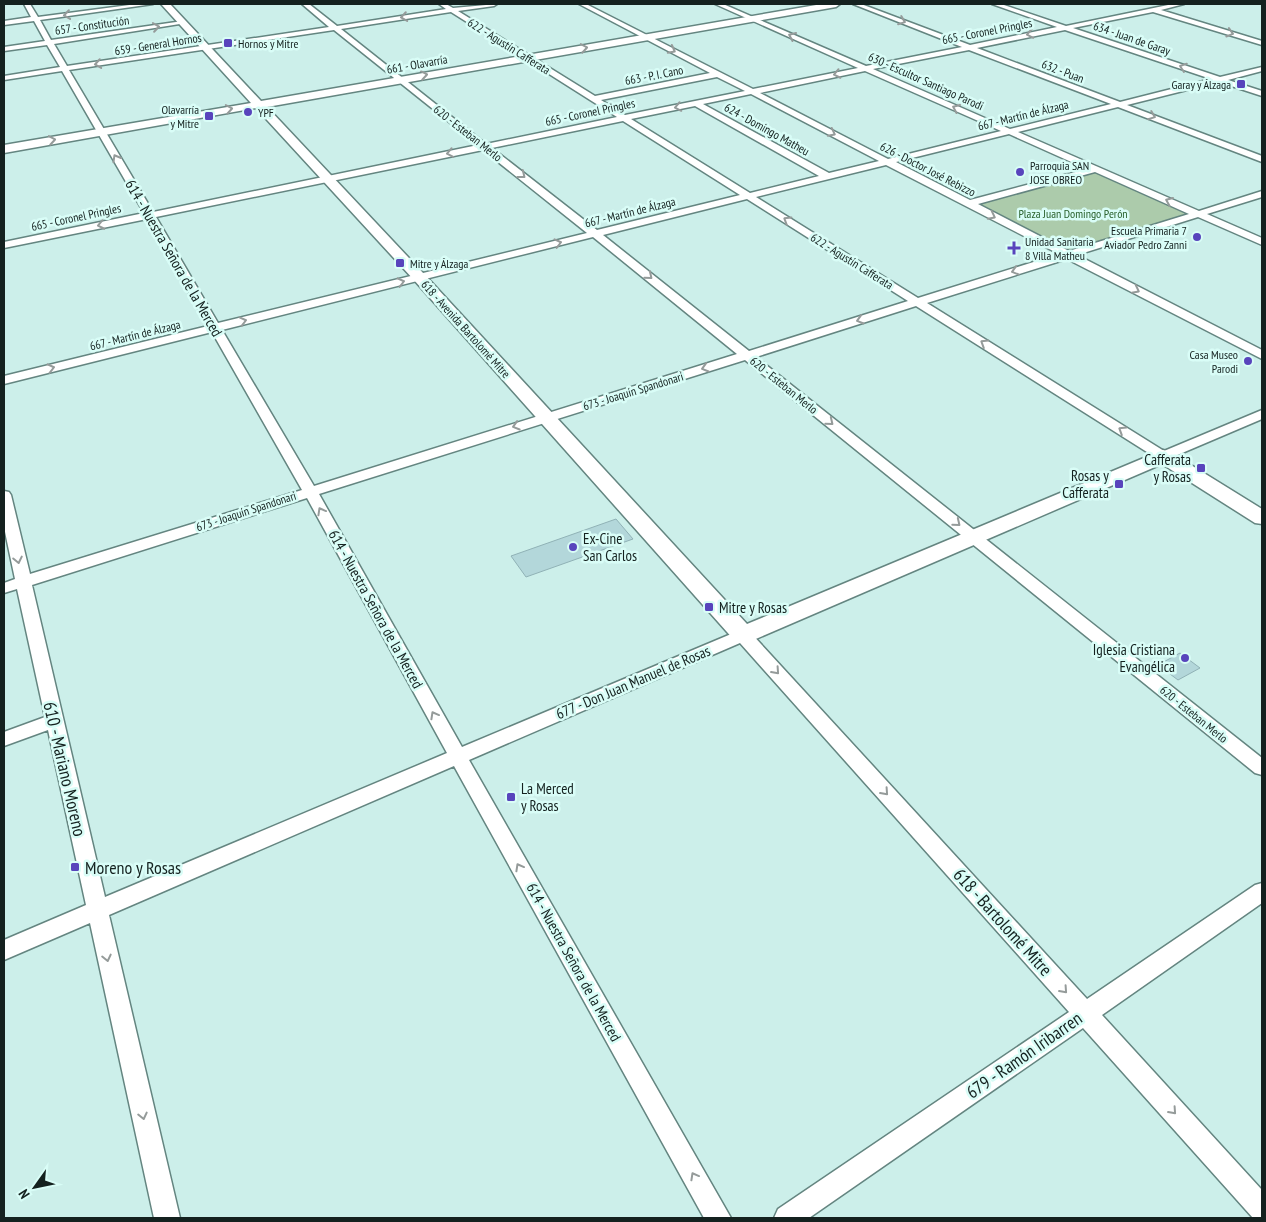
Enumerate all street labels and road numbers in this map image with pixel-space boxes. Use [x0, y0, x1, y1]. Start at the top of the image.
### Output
street label: 657 - Constitución [54, 12, 130, 38]
street label: 622 - Agustín Cafferata [465, 15, 553, 78]
street label: 665 - Coronel Pringles [941, 15, 1033, 47]
street label: 634 - Juan de Garay [1091, 18, 1173, 58]
street label: 659 - General Hornos [113, 30, 203, 58]
street label: 630 - Escultor Santiago Parodi [866, 49, 986, 113]
street label: 661 - Olavarría [385, 51, 449, 77]
street label: 632 - Puan [1040, 56, 1086, 86]
street label: 663 - P. I. Cano [624, 62, 684, 88]
street label: 665 - Coronel Pringles [544, 95, 636, 129]
street label: 667 - Martín de Álzaga [976, 96, 1070, 134]
street label: 624 - Domingo Matheu [722, 99, 812, 159]
street label: 620 - Esteban Merlo [431, 102, 505, 164]
street label: 626 - Doctor José Rebizzo [878, 138, 978, 200]
street label: 614 - Nuestra Señora de la Merced [121, 176, 227, 340]
street label: 667 - Martín de Álzaga [583, 193, 677, 231]
street label: 665 - Coronel Pringles [30, 200, 122, 234]
street label: 622 - Agustín Cafferata [808, 230, 896, 293]
street label: 618 - Avenida Bartolomé Mitre [418, 277, 514, 381]
street label: 667 - Martín de Álzaga [88, 316, 182, 354]
street label: 620 - Esteban Merlo [747, 353, 821, 417]
street label: 673 - Joaquín Spandonari [581, 369, 685, 413]
street label: 673 - Joaquín Spandonari [194, 488, 298, 534]
street label: 614 - Nuestra Señora de la Merced [324, 526, 428, 692]
street label: 677 - Don Juan Manuel de Rosas [553, 641, 713, 723]
street label: 620 - Esteban Merlo [1157, 682, 1231, 746]
street label: 610 - Mariano Moreno [38, 700, 92, 839]
street label: 618 - Bartolomé Mitre [949, 863, 1057, 981]
street label: 614 - Nuestra Señora de la Merced [522, 879, 626, 1045]
street label: 679 - Ramón Iribarren [962, 1007, 1086, 1103]

